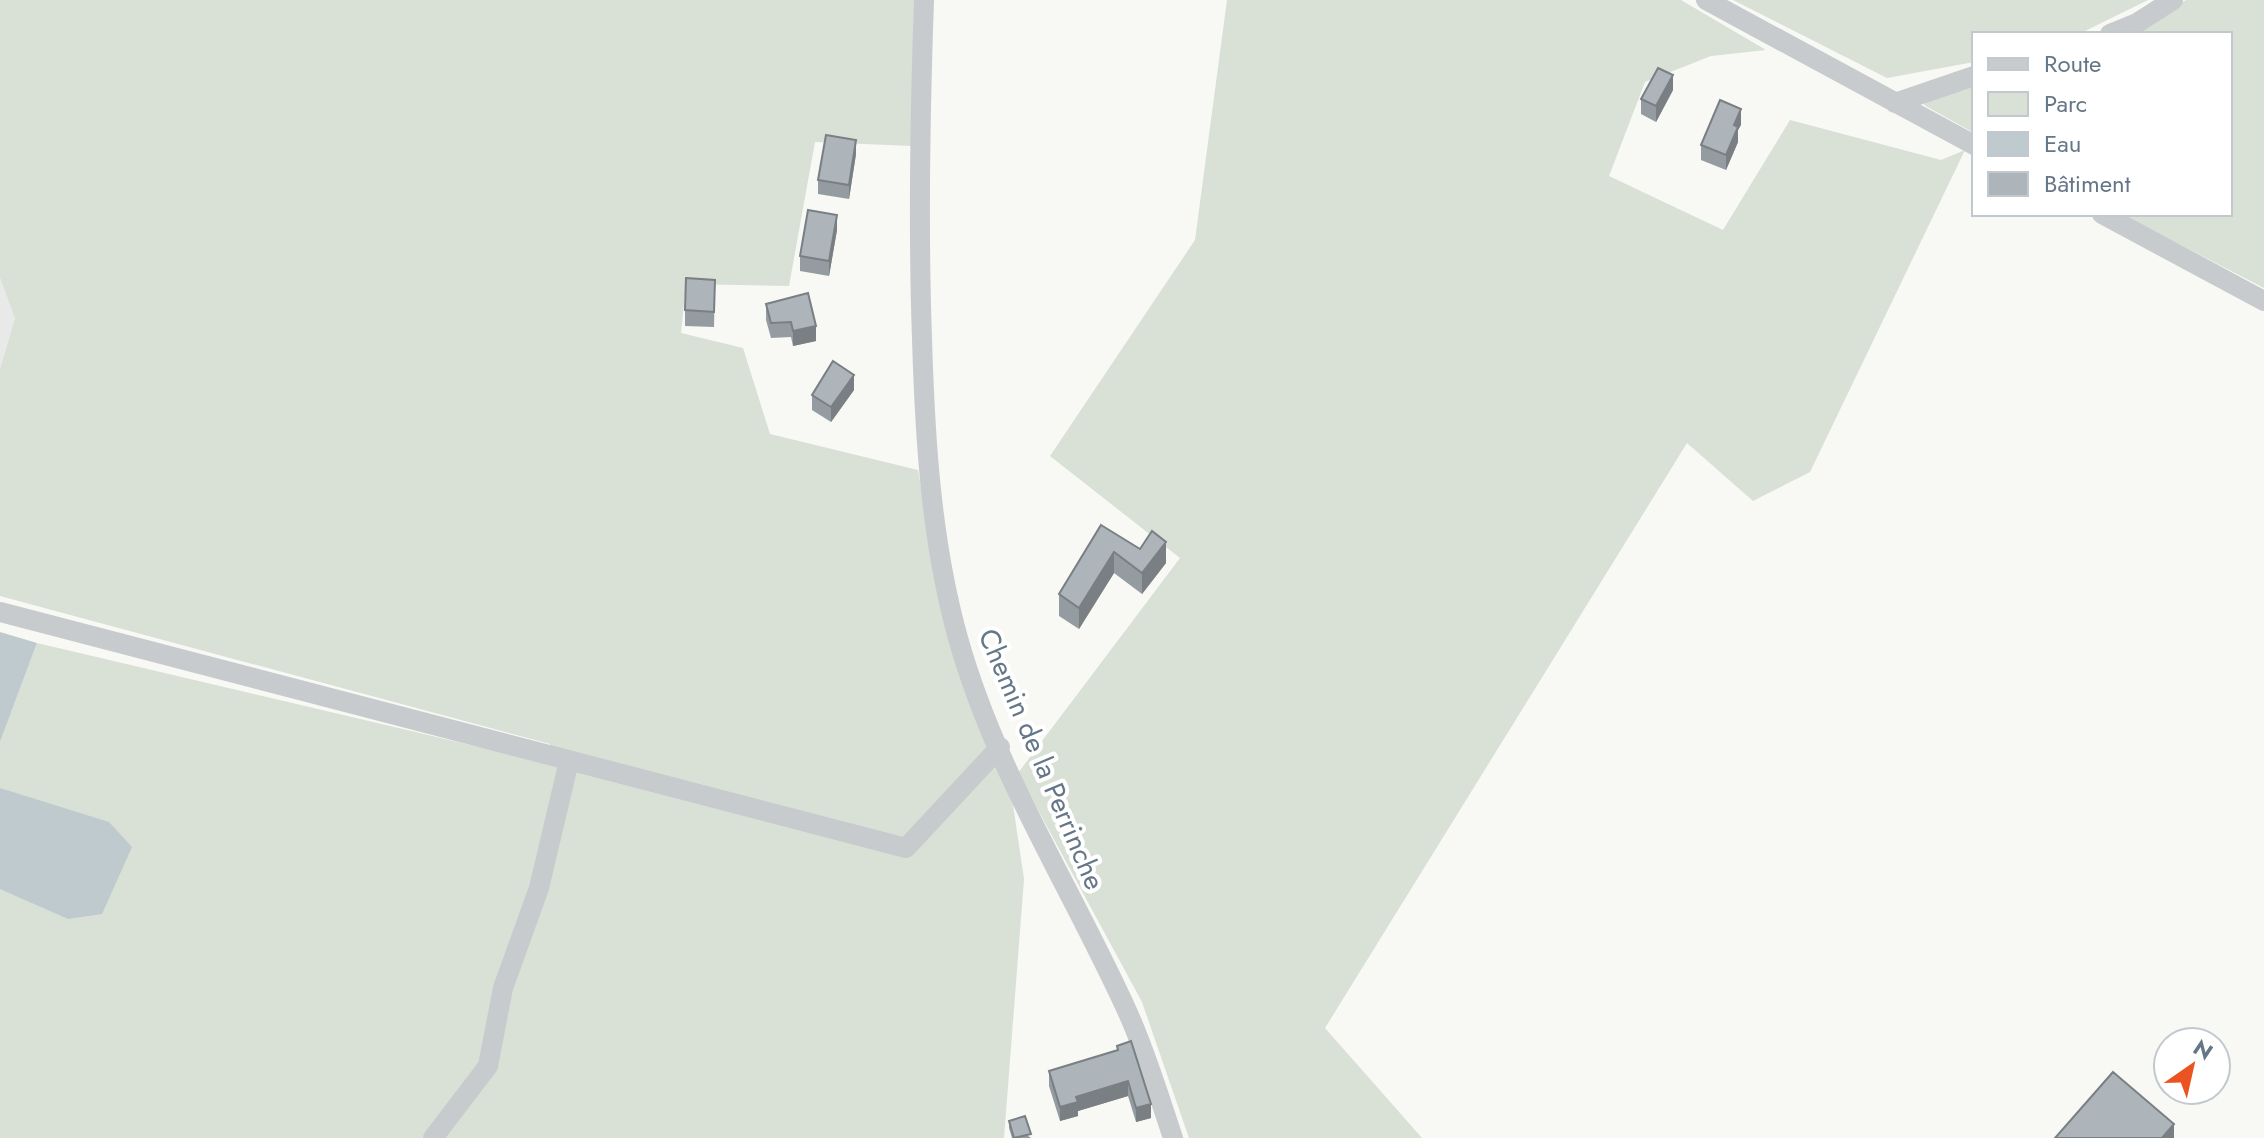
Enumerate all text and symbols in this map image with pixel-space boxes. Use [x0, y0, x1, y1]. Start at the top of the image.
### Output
legend [1972, 32, 2232, 216]
text: Route [2044, 46, 2101, 81]
text: Parc [2044, 86, 2087, 121]
text: Eau [2044, 126, 2081, 161]
text: Bâtiment [2044, 166, 2131, 201]
street label: Chemin de la Perrinche [968, 622, 1115, 896]
north arrow [2152, 1026, 2232, 1106]
text: N [2187, 1031, 2219, 1068]

